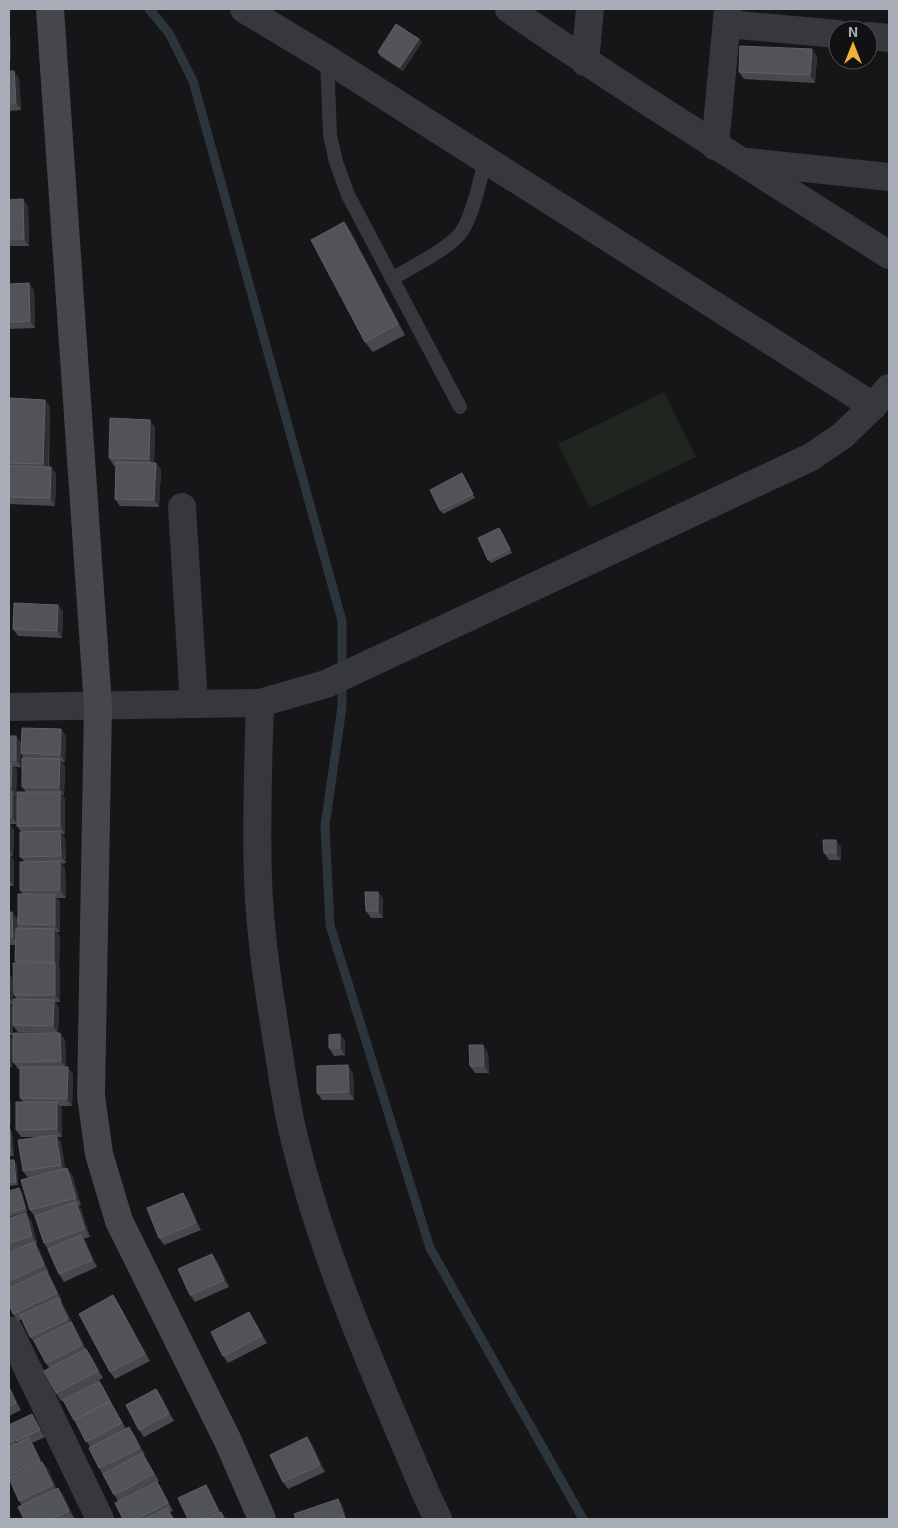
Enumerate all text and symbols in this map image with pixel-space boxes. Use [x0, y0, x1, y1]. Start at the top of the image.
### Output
north arrow [828, 20, 878, 70]
text: N [848, 23, 858, 40]

